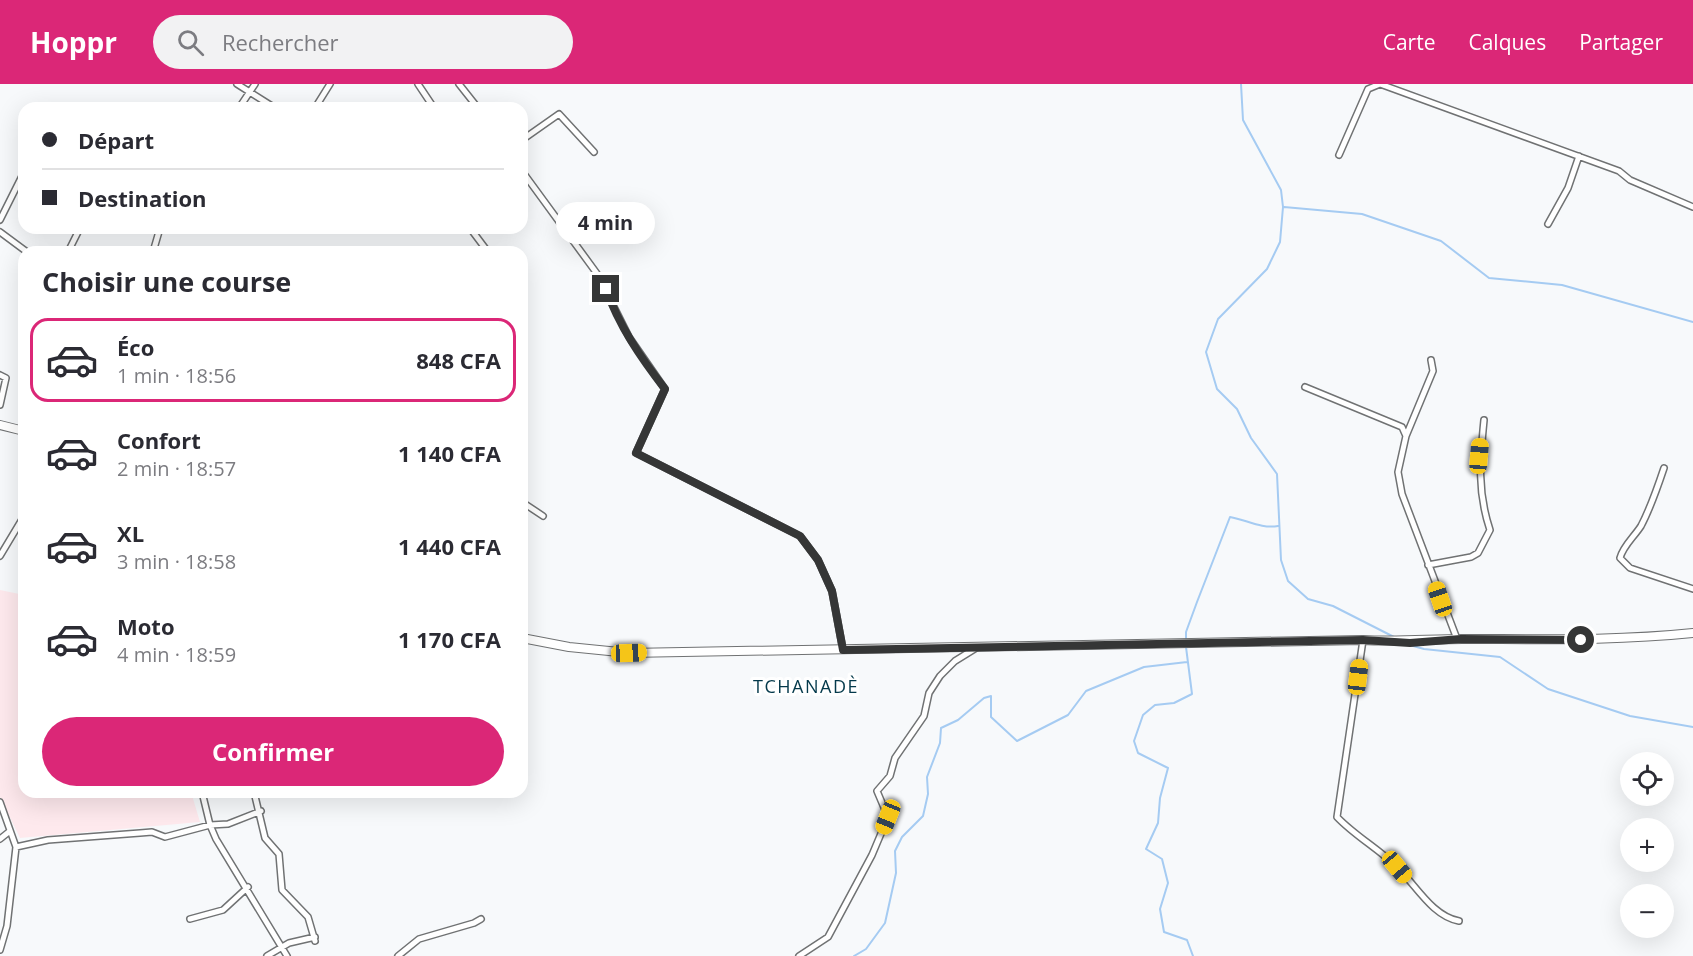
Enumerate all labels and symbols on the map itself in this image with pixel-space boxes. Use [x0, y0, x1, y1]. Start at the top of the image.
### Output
callout: 4 min [556, 202, 656, 244]
route end [592, 275, 619, 302]
car [1468, 437, 1490, 475]
car [1426, 579, 1454, 619]
route start [1567, 626, 1594, 653]
car [611, 643, 647, 663]
car [1347, 658, 1369, 696]
district label: TCHANADÈ [753, 674, 859, 698]
car [873, 797, 903, 837]
car [1379, 847, 1415, 887]

